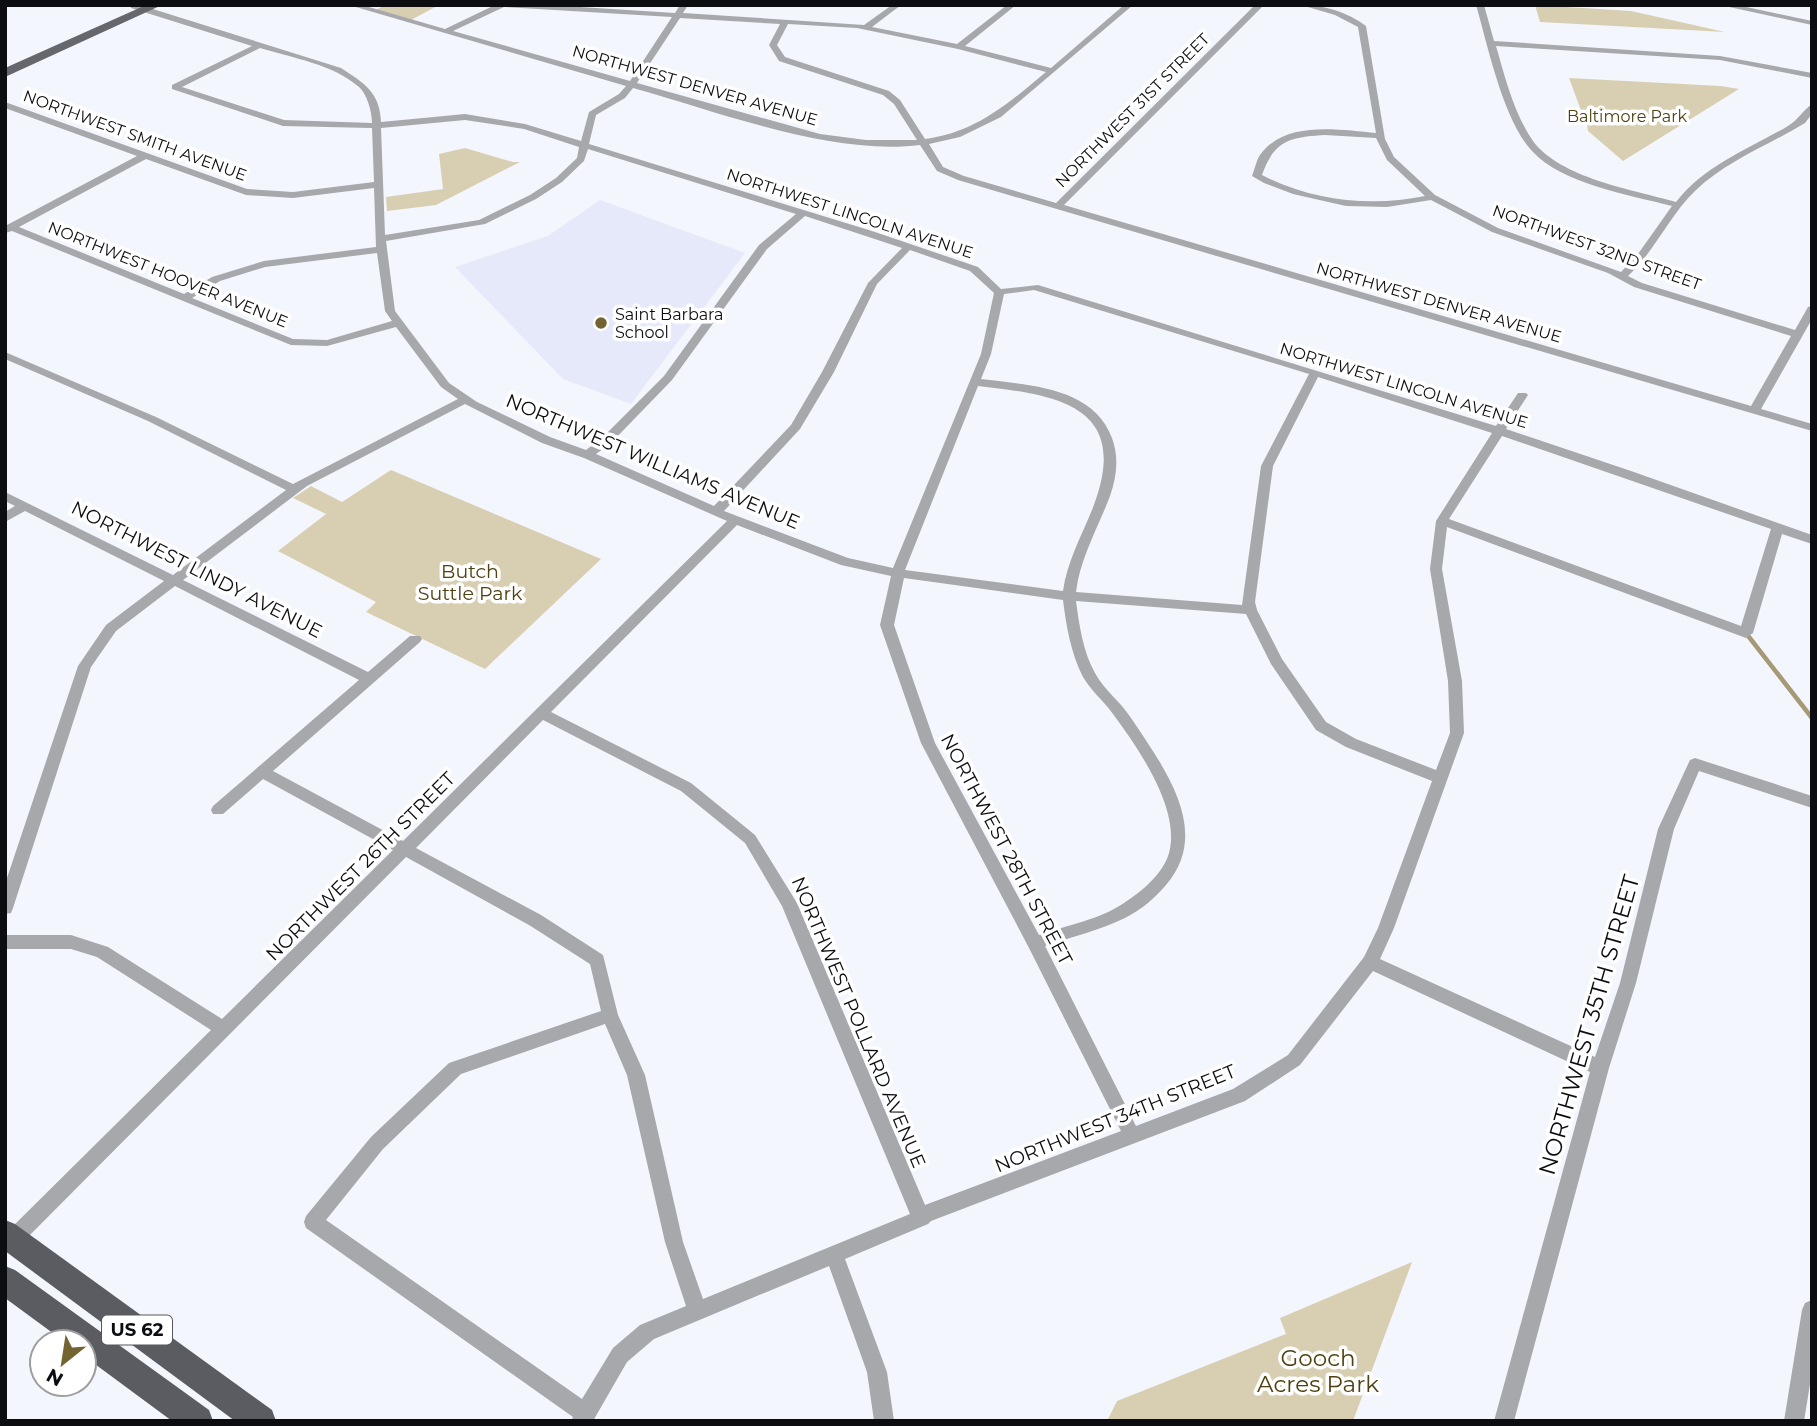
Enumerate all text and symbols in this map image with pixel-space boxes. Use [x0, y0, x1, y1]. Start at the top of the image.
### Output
street label: NORTHWEST 31ST STREET [1051, 29, 1214, 191]
street label: NORTHWEST DENVER AVENUE [570, 41, 820, 130]
street label: NORTHWEST SMITH AVENUE [21, 86, 249, 185]
park label: Baltimore Park [1567, 107, 1687, 126]
street label: NORTHWEST LINCOLN AVENUE [724, 165, 976, 262]
street label: NORTHWEST 32ND STREET [1490, 201, 1704, 294]
street label: NORTHWEST HOOVER AVENUE [45, 218, 290, 331]
street label: NORTHWEST DENVER AVENUE [1314, 258, 1564, 347]
place label: Saint Barbara School [615, 305, 723, 342]
marker: Saint Barbara School [593, 315, 609, 331]
street label: NORTHWEST LINCOLN AVENUE [1278, 339, 1530, 432]
street label: NORTHWEST WILLIAMS AVENUE [502, 389, 803, 534]
street label: NORTHWEST LINDY AVENUE [68, 496, 326, 643]
park label: Butch Suttle Park [418, 560, 523, 605]
street label: NORTHWEST 28TH STREET [936, 730, 1077, 969]
street label: NORTHWEST 26TH STREET [261, 767, 460, 966]
street label: NORTHWEST 35TH STREET [1533, 871, 1646, 1178]
street label: NORTHWEST POLLARD AVENUE [787, 873, 930, 1171]
street label: NORTHWEST 34TH STREET [991, 1059, 1239, 1177]
road number: US 62 [102, 1316, 172, 1344]
north arrow [28, 1328, 98, 1398]
park label: Gooch Acres Park [1257, 1344, 1379, 1398]
text: N [42, 1363, 67, 1391]

